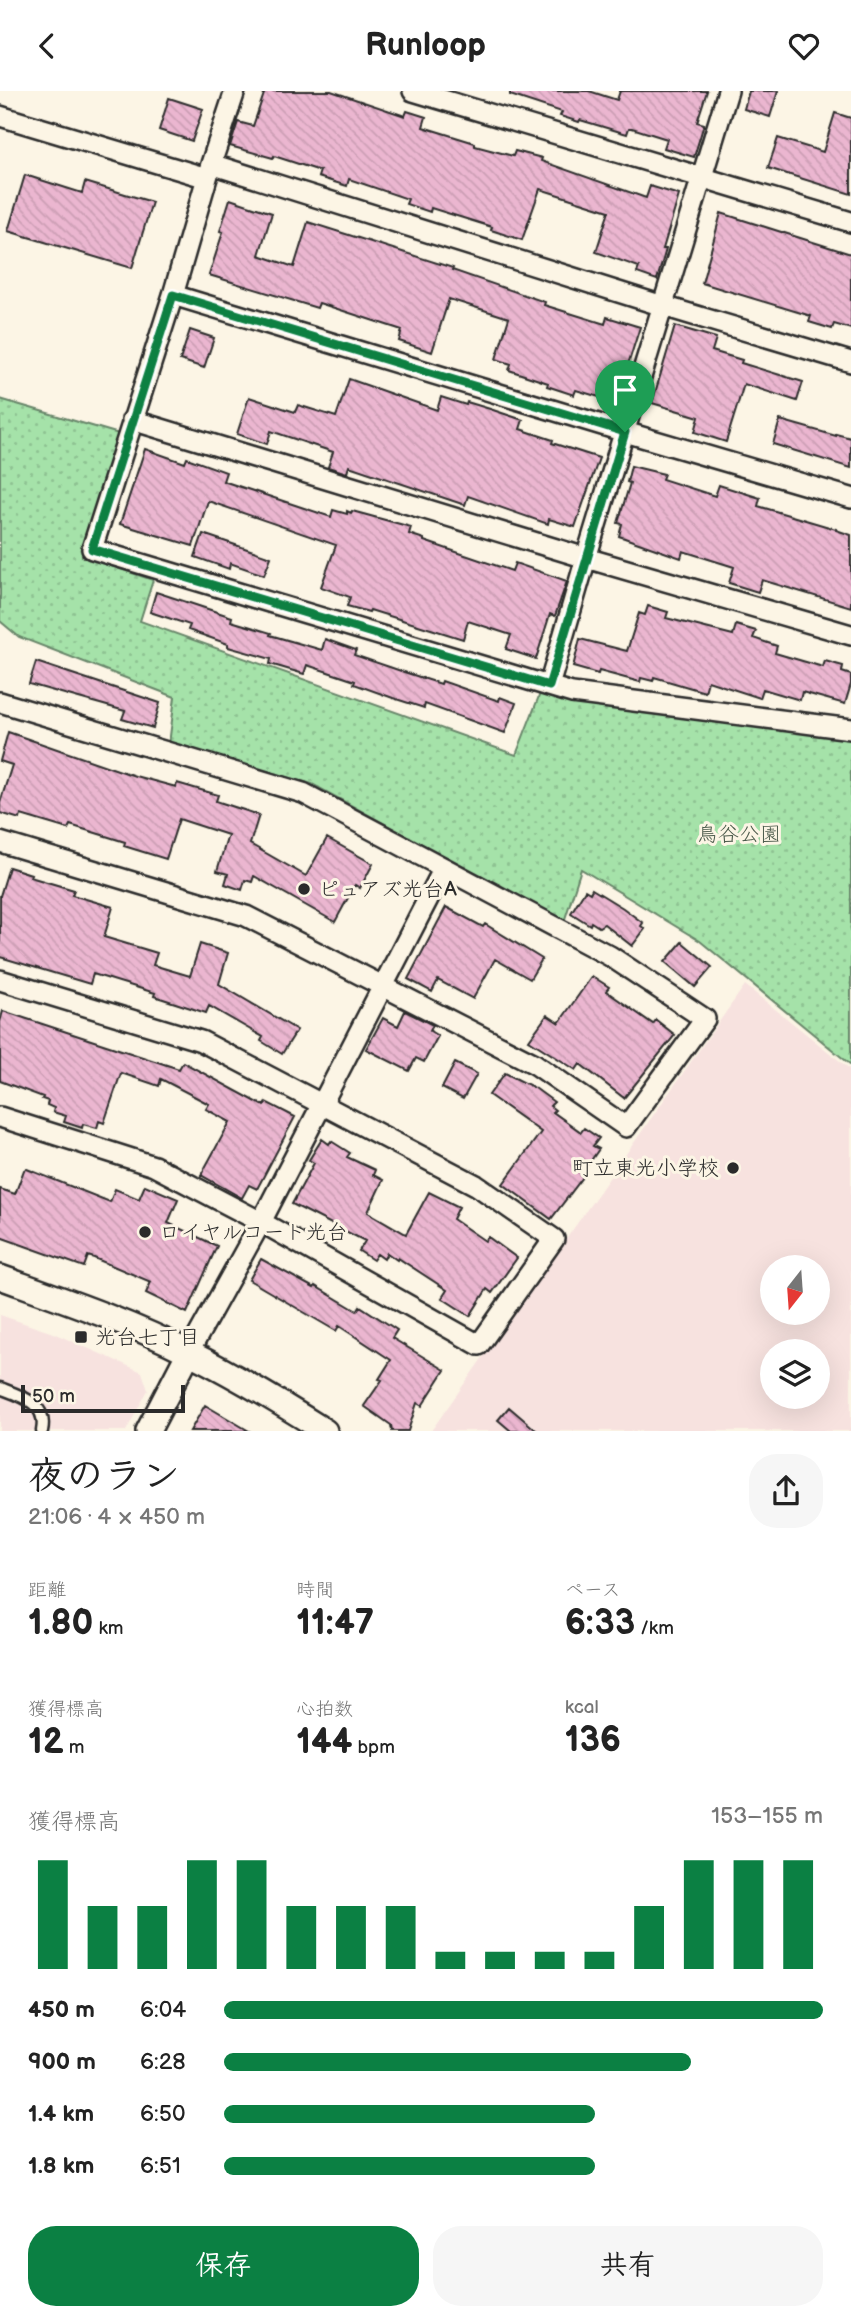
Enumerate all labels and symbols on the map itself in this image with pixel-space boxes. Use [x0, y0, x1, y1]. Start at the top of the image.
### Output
pin [595, 360, 655, 432]
park label: 鳥谷公園 [697, 822, 781, 847]
place label: ピュアズ光台A [318, 877, 457, 902]
marker: ピュアズ光台A [296, 881, 312, 897]
place label: 町立東光小学校 [572, 1156, 719, 1181]
marker: 町立東光小学校 [725, 1160, 741, 1176]
place label: ロイヤルコート光台 [159, 1220, 348, 1245]
marker: ロイヤルコート光台 [137, 1224, 153, 1240]
north arrow [760, 1255, 830, 1325]
place label: 光台七丁目 [95, 1325, 200, 1350]
marker: 光台七丁目 [73, 1329, 89, 1345]
scale bar [21, 1382, 186, 1414]

